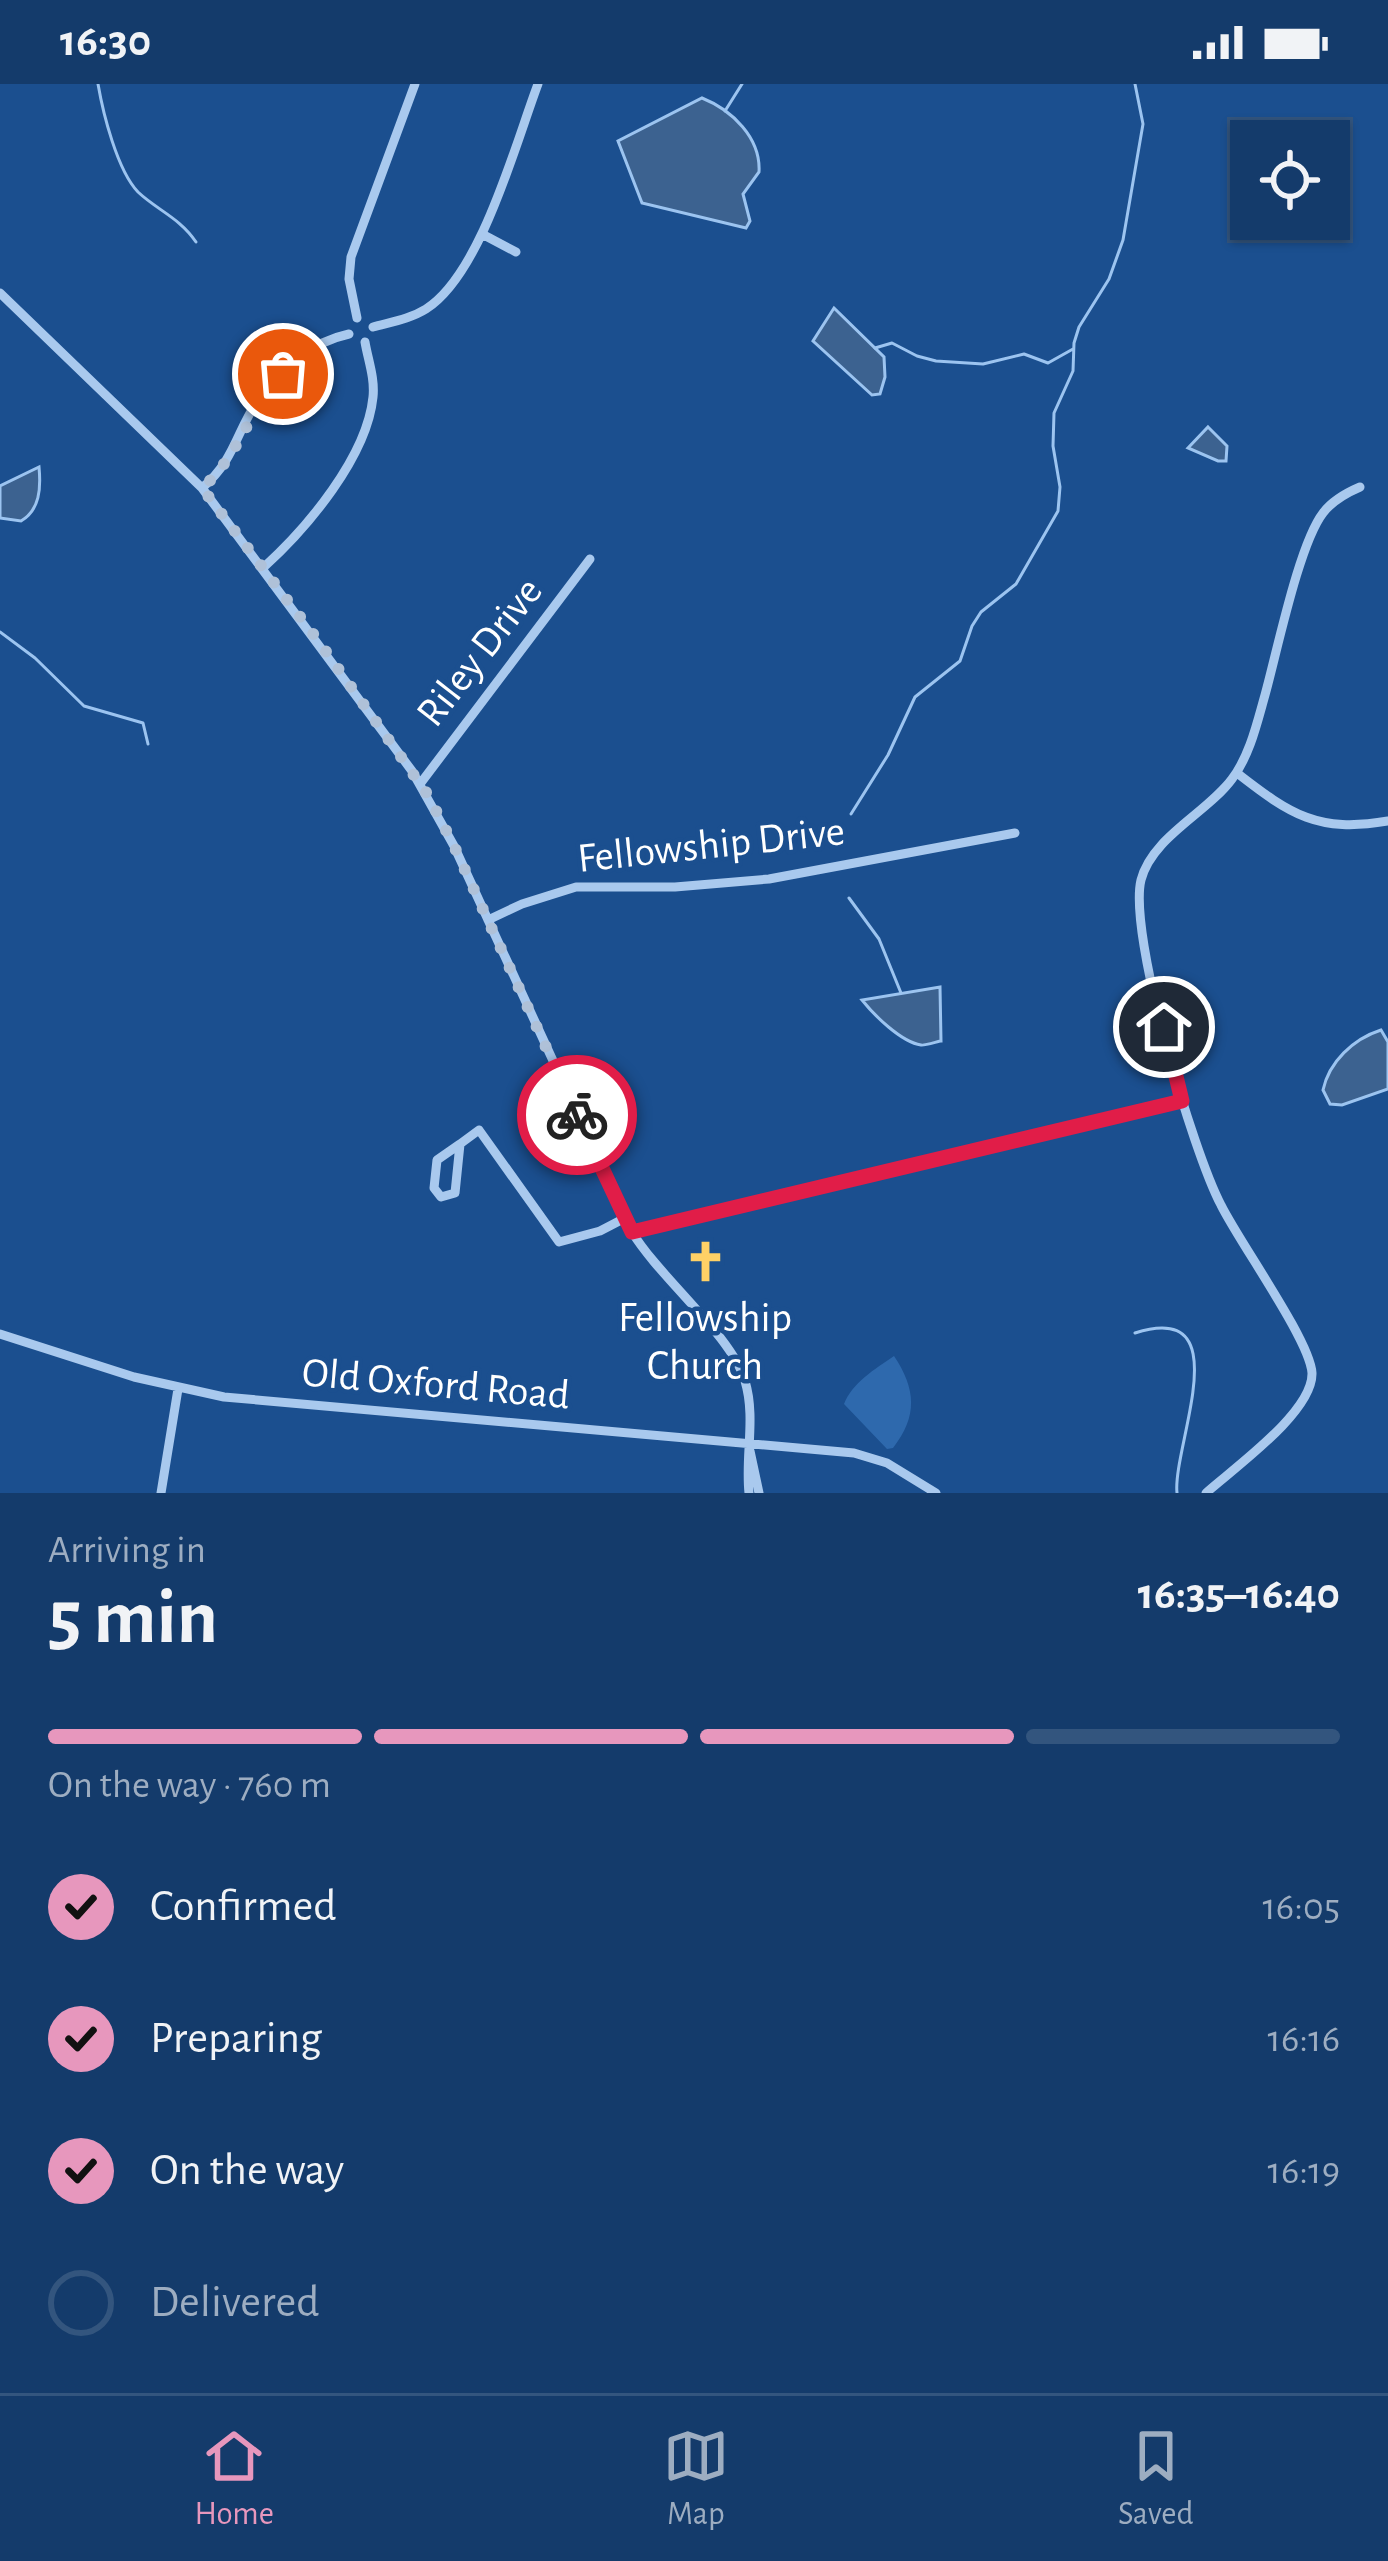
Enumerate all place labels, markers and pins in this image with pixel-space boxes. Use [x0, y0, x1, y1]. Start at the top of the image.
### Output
pin [232, 323, 334, 425]
pin [1113, 976, 1215, 1078]
church icon: Fellowship Church [682, 1239, 728, 1285]
place label: Fellowship Church [618, 1297, 792, 1387]

